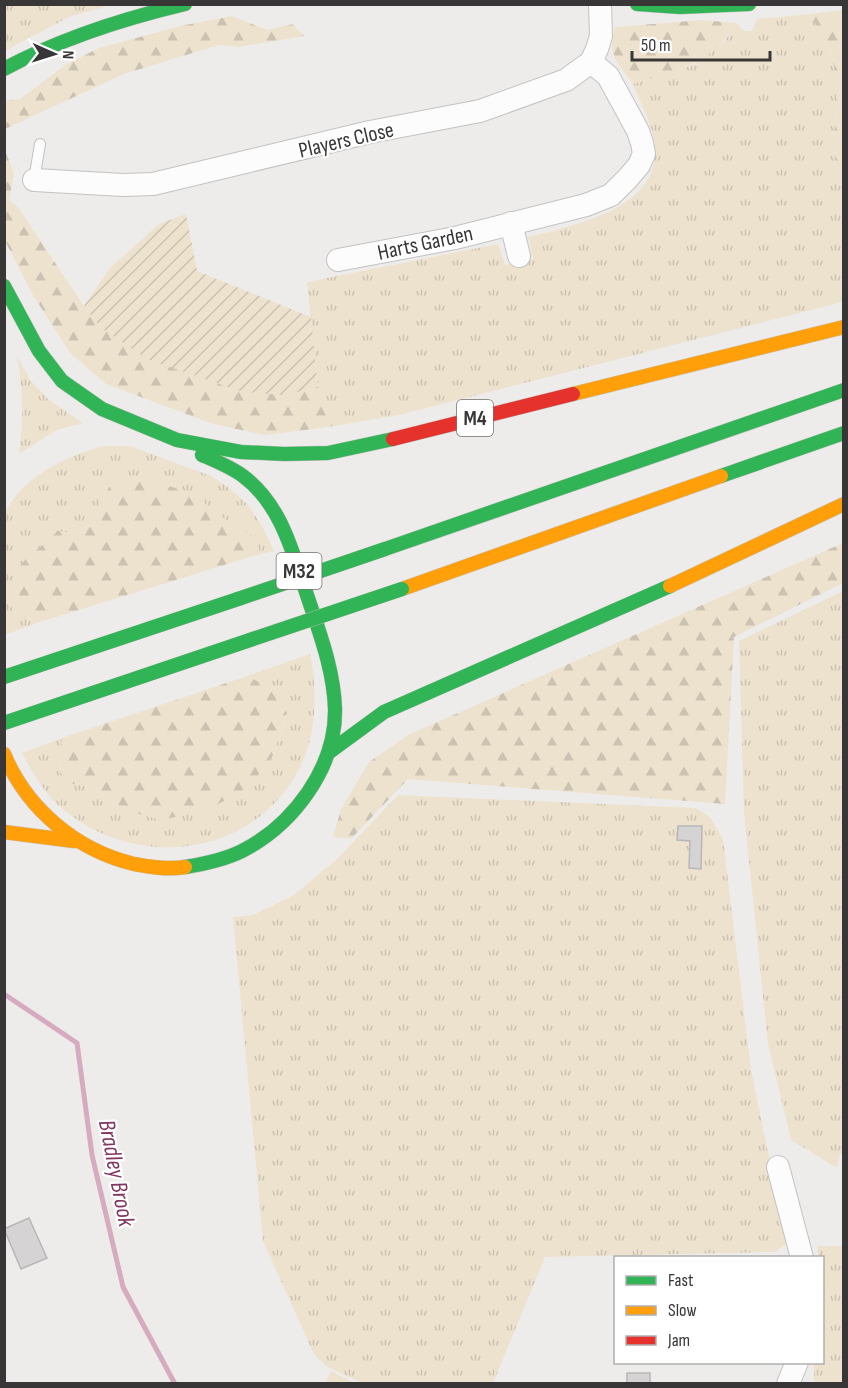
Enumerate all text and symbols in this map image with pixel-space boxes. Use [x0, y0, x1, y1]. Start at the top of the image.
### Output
north arrow [24, 24, 84, 84]
scale bar [632, 24, 770, 62]
text: 50 m [641, 35, 671, 56]
text: N [58, 50, 77, 59]
street label: Players Close [296, 116, 397, 165]
street label: Harts Garden [375, 220, 476, 267]
road number: M4 [457, 400, 493, 436]
road number: M32 [276, 553, 322, 589]
water label: Bradley Brook [92, 1117, 141, 1230]
legend [614, 1256, 824, 1364]
text: Fast [668, 1270, 694, 1291]
text: Slow [668, 1300, 697, 1321]
text: Jam [667, 1330, 690, 1351]

